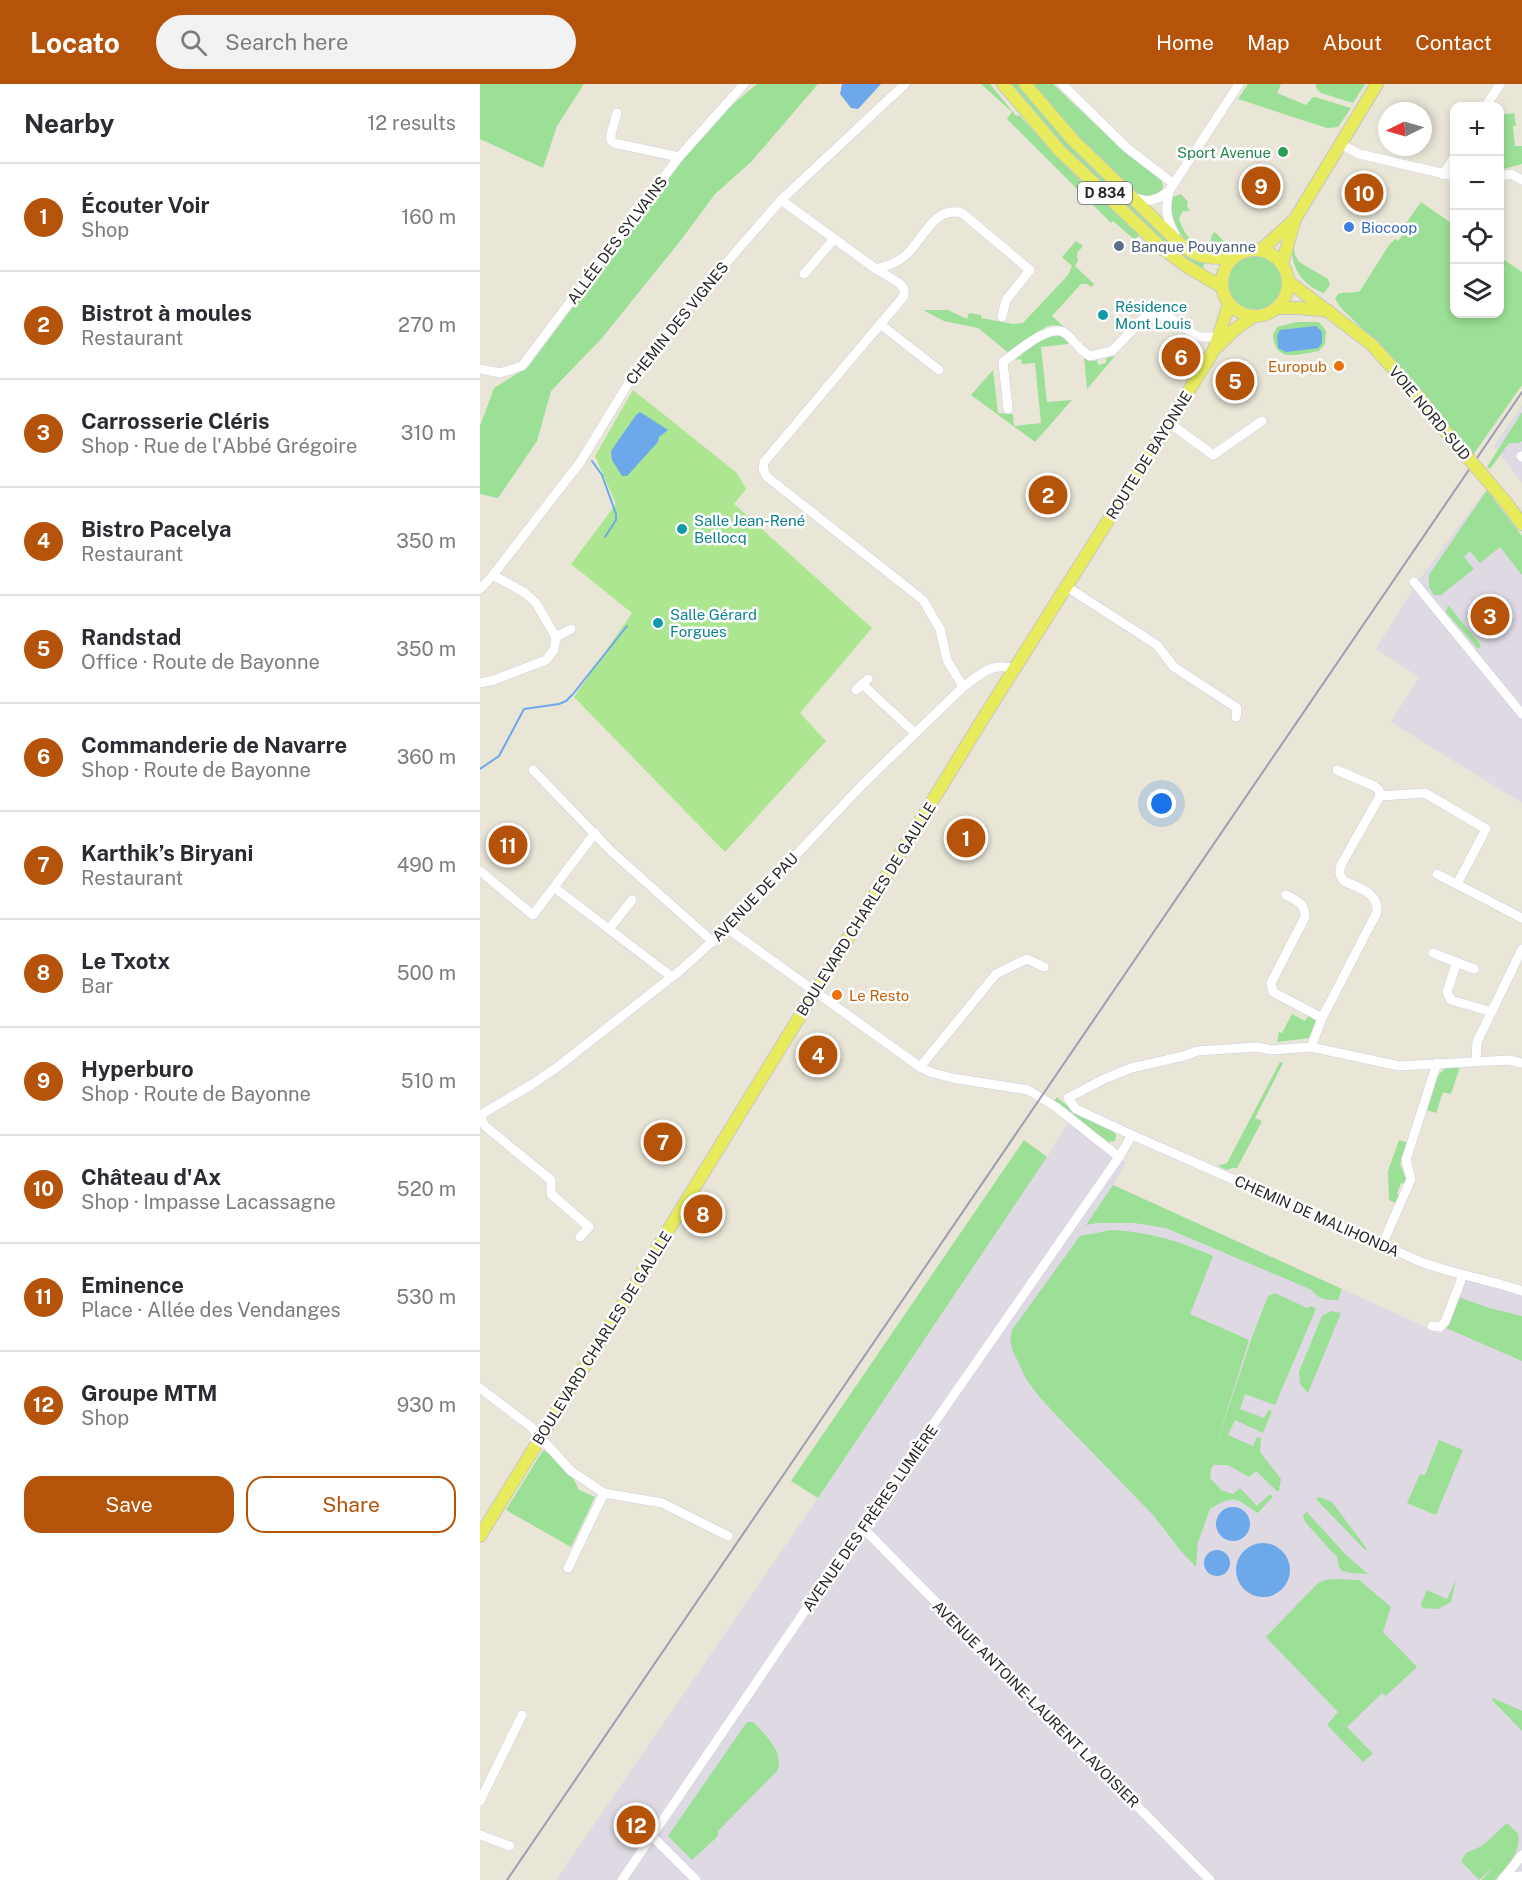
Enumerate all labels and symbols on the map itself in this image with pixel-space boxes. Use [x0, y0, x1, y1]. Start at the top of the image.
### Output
north arrow [1378, 102, 1432, 156]
place label: Sport Avenue [1177, 144, 1271, 161]
marker: Sport Avenue [1276, 145, 1290, 159]
pin: 9 [1242, 164, 1280, 208]
pin: 10 [1344, 170, 1384, 216]
street label: ALLÉE DES SYLVAINS [564, 173, 670, 307]
road number: D 834 [1078, 182, 1132, 204]
place label: Biocoop [1361, 219, 1417, 236]
marker: Biocoop [1342, 220, 1356, 234]
place label: Banque Pouyanne [1131, 238, 1256, 255]
marker: Banque Pouyanne [1112, 239, 1126, 253]
street label: CHEMIN DES VIGNES [622, 258, 732, 388]
place label: Résidence Mont Louis [1115, 298, 1191, 332]
marker: Résidence Mont Louis [1096, 308, 1110, 322]
pin: 6 [1162, 334, 1200, 380]
pin: 5 [1216, 358, 1254, 404]
place label: Europub [1268, 358, 1327, 375]
marker: Europub [1332, 359, 1346, 373]
street label: VOIE NORD-SUD [1386, 363, 1474, 463]
street label: ROUTE DE BAYONNE [1103, 388, 1195, 522]
pin: 2 [1028, 472, 1068, 518]
place label: Salle Jean-René Bellocq [694, 512, 805, 546]
marker: Salle Jean-René Bellocq [675, 522, 689, 536]
pin: 3 [1470, 594, 1510, 638]
place label: Salle Gérard Forgues [670, 606, 757, 640]
marker: Salle Gérard Forgues [651, 616, 665, 630]
your location [1147, 789, 1176, 818]
street label: BOULEVARD CHARLES DE GAULLE [793, 799, 939, 1019]
pin: 1 [946, 816, 986, 861]
pin: 11 [489, 822, 528, 867]
street label: AVENUE DE PAU [709, 849, 801, 945]
place label: Le Resto [849, 987, 909, 1004]
marker: Le Resto [830, 988, 844, 1002]
pin: 4 [798, 1032, 838, 1078]
pin: 7 [644, 1120, 682, 1164]
street label: CHEMIN DE MALIHONDA [1232, 1172, 1402, 1260]
pin: 8 [684, 1192, 722, 1236]
street label: BOULEVARD CHARLES DE GAULLE [529, 1228, 675, 1448]
street label: AVENUE DES FRÈRES LUMIÈRE [799, 1422, 941, 1614]
street label: AVENUE ANTOINE-LAURENT LAVOISIER [929, 1597, 1143, 1811]
pin: 12 [616, 1802, 656, 1848]

